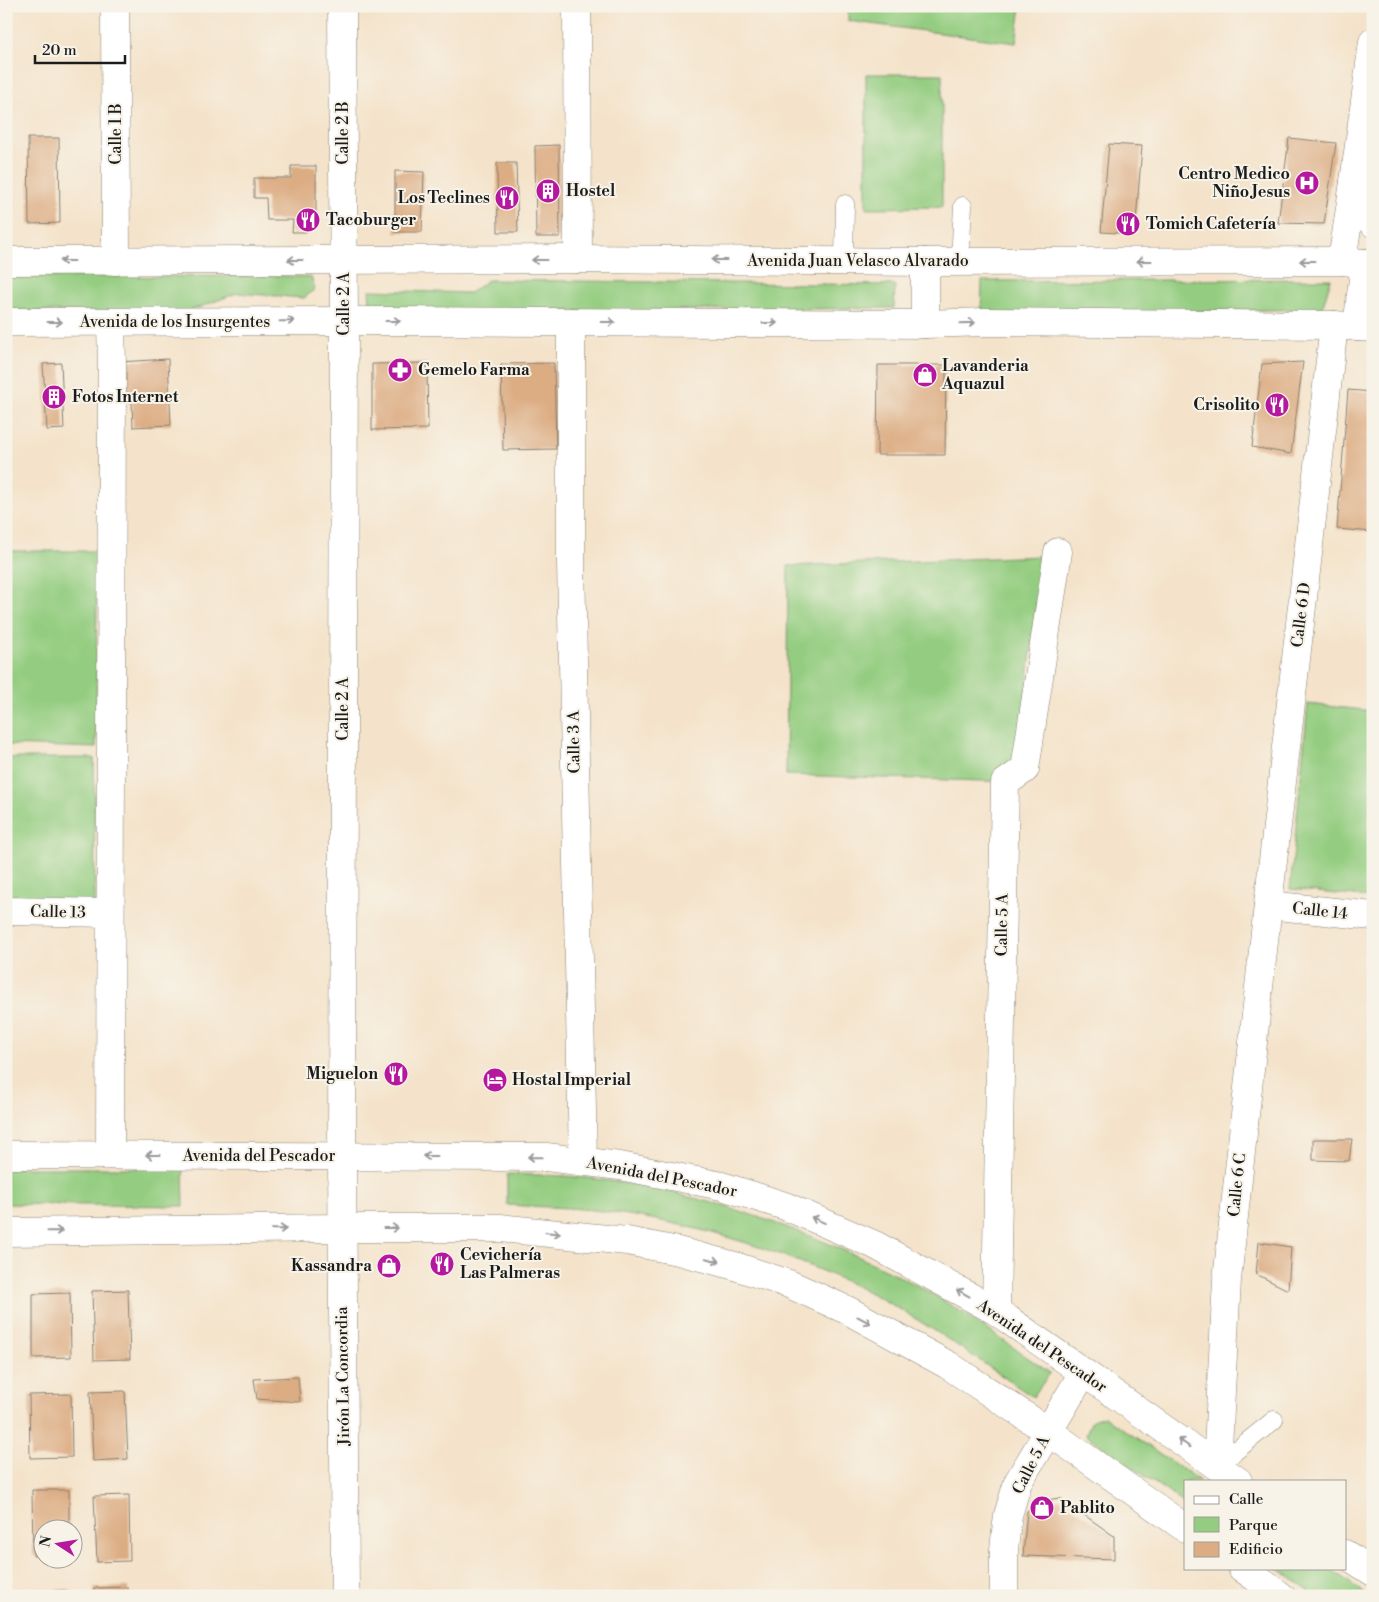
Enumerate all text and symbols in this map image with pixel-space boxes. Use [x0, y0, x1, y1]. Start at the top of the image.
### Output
scale bar [35, 32, 125, 64]
text: 20 m [42, 41, 77, 60]
street label: Calle 2 B [333, 101, 353, 165]
street label: Calle 1 B [106, 103, 126, 165]
place label: Centro Medico Niño Jesus [1178, 164, 1290, 202]
hospital icon: Centro Medico Niño Jesus [1294, 170, 1320, 196]
building icon: Hostel [535, 178, 561, 204]
place label: Hostel [566, 181, 616, 201]
restaurant icon: Los Teclines [494, 185, 520, 211]
place label: Los Teclines [398, 188, 490, 208]
restaurant icon: Tacoburger [295, 207, 321, 233]
place label: Tacoburger [326, 210, 416, 230]
restaurant icon: Tomich Cafetería [1115, 211, 1141, 237]
place label: Tomich Cafetería [1146, 214, 1276, 234]
street label: Avenida Juan Velasco Alvarado [746, 251, 969, 271]
one-way arrow [287, 255, 304, 265]
one-way arrow [531, 255, 548, 265]
one-way arrow [711, 255, 728, 265]
one-way arrow [59, 256, 76, 266]
one-way arrow [1136, 256, 1152, 266]
one-way arrow [1299, 256, 1315, 266]
street label: Calle 2 A [334, 271, 354, 336]
street label: Avenida de los Insurgentes [79, 312, 270, 332]
one-way arrow [279, 316, 295, 326]
one-way arrow [384, 316, 400, 326]
one-way arrow [46, 317, 63, 327]
one-way arrow [599, 317, 615, 327]
one-way arrow [762, 318, 778, 328]
one-way arrow [959, 318, 975, 328]
place label: Lavanderia Aquazul [941, 356, 1029, 394]
pharmacy icon: Gemelo Farma [387, 357, 413, 383]
place label: Gemelo Farma [418, 360, 530, 380]
shop icon: Lavanderia Aquazul [912, 362, 938, 388]
building icon: Fotos Internet [41, 384, 67, 410]
place label: Fotos Internet [72, 387, 179, 407]
restaurant icon: Crisolito [1264, 392, 1290, 418]
place label: Crisolito [1193, 395, 1260, 415]
street label: Calle 6 D [1287, 581, 1315, 649]
street label: Calle 2 A [333, 676, 353, 741]
street label: Calle 3 A [563, 709, 585, 774]
street label: Calle 5 A [991, 892, 1013, 957]
street label: Calle 14 [1291, 898, 1349, 924]
street label: Calle 13 [30, 902, 86, 922]
restaurant icon: Miguelon [383, 1061, 409, 1087]
place label: Miguelon [306, 1064, 378, 1084]
hotel icon: Hostal Imperial [482, 1067, 508, 1093]
place label: Hostal Imperial [512, 1070, 632, 1090]
street label: Avenida del Pescador [182, 1146, 335, 1166]
one-way arrow [145, 1150, 162, 1160]
one-way arrow [423, 1151, 439, 1161]
one-way arrow [527, 1152, 543, 1162]
street label: Avenida del Pescador [584, 1152, 739, 1201]
street label: Calle 6 C [1224, 1152, 1250, 1218]
one-way arrow [811, 1215, 826, 1225]
one-way arrow [382, 1223, 399, 1233]
one-way arrow [270, 1224, 287, 1234]
one-way arrow [46, 1226, 63, 1236]
one-way arrow [545, 1228, 561, 1238]
place label: Cevichería Las Palmeras [460, 1245, 560, 1283]
restaurant icon: Cevichería Las Palmeras [429, 1251, 455, 1277]
shop icon: Kassandra [376, 1253, 402, 1279]
place label: Kassandra [291, 1256, 372, 1276]
one-way arrow [705, 1256, 721, 1265]
one-way arrow [955, 1288, 970, 1298]
street label: Avenida del Pescador [972, 1294, 1111, 1397]
street label: Jirón La Concordia [332, 1305, 354, 1447]
one-way arrow [856, 1315, 871, 1325]
street label: Calle 5 A [1008, 1431, 1055, 1498]
one-way arrow [1177, 1438, 1191, 1448]
legend [1184, 1480, 1346, 1570]
text: Calle [1229, 1490, 1263, 1509]
shop icon: Pablito [1029, 1495, 1055, 1521]
place label: Pablito [1060, 1498, 1115, 1518]
text: Parque [1229, 1516, 1278, 1535]
north arrow [32, 1520, 82, 1570]
text: N [36, 1534, 56, 1549]
text: Edificio [1229, 1540, 1283, 1559]

